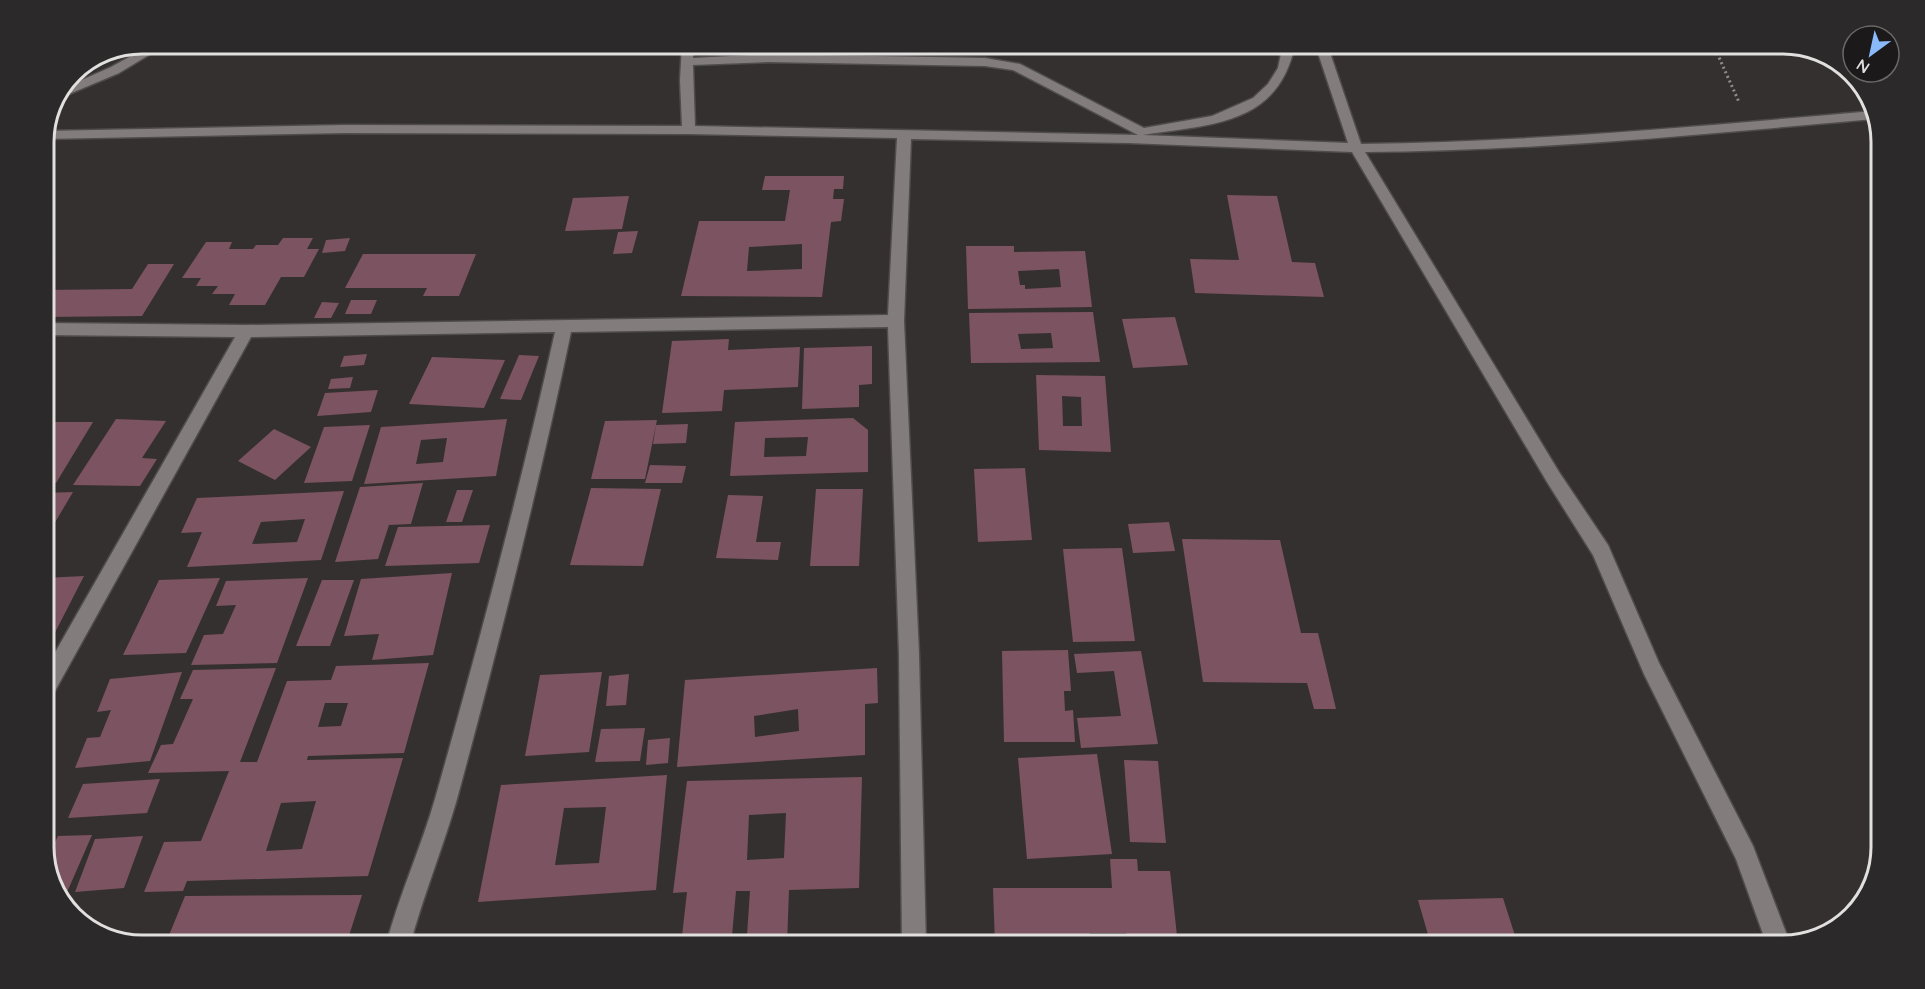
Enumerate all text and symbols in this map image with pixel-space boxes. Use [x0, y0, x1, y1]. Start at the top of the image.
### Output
north arrow [1841, 24, 1901, 84]
text: N [1852, 55, 1873, 78]

